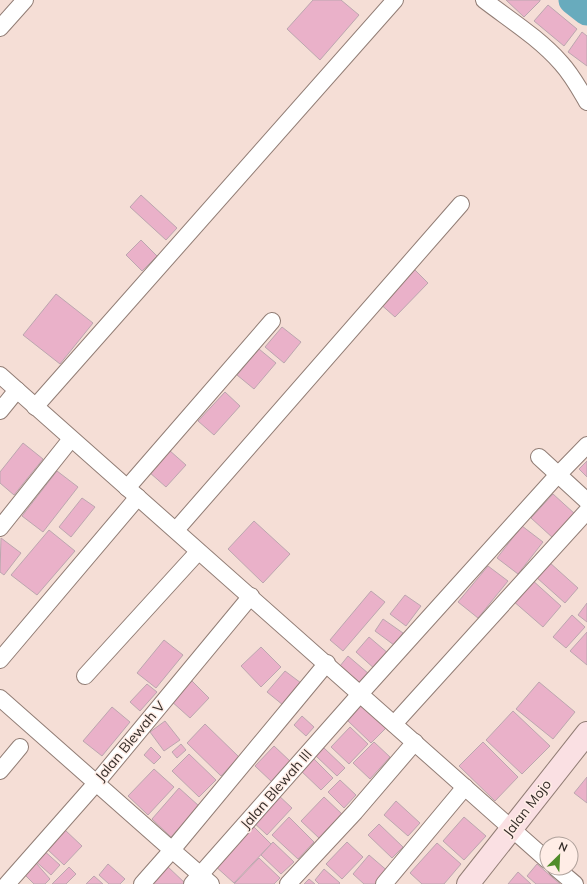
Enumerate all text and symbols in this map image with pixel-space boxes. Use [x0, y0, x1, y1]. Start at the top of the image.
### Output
street label: Jalan Blewah V [91, 697, 169, 785]
street label: Jalan Blewah III [236, 745, 316, 833]
street label: Jalan Mojo [499, 776, 555, 840]
north arrow [539, 836, 579, 876]
text: N [556, 839, 570, 855]

